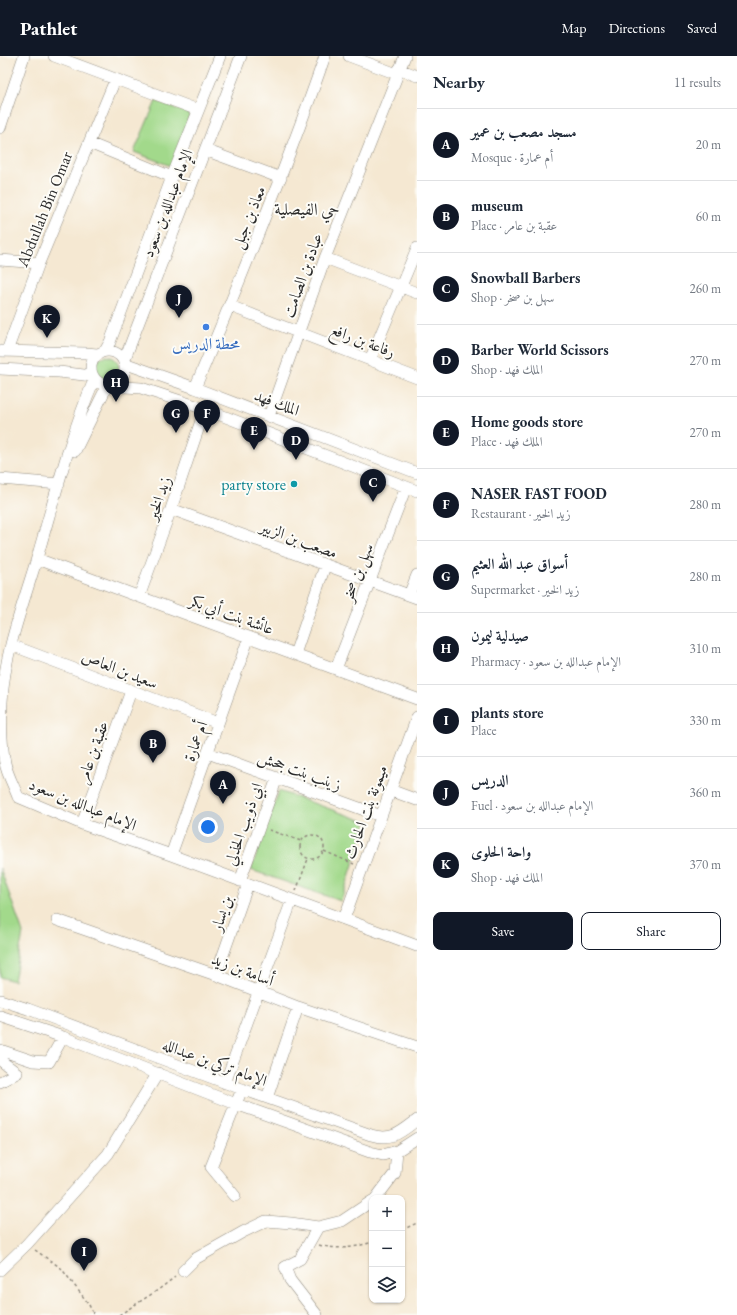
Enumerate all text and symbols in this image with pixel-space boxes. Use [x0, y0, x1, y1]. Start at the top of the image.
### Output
text: Pathlet [20, 16, 77, 41]
text: Map [561, 19, 587, 37]
text: Directions [609, 19, 665, 37]
text: Saved [687, 19, 717, 37]
text: Nearby [433, 71, 485, 93]
text: 11 results [674, 74, 721, 91]
text: مسجد مصعب بن عمير [471, 122, 577, 141]
text: A [441, 136, 451, 153]
text: 20 m [696, 136, 721, 153]
street label: الإمام عبدالله بن سعود [137, 146, 201, 262]
street label: Abdullah Bin Omar [11, 148, 77, 271]
text: Mosque · أم عمارة [471, 149, 553, 166]
street label: معاذ بن جبل [226, 183, 271, 252]
text: museum [471, 196, 523, 215]
district label: حي الفيصلية [274, 198, 340, 224]
text: B [442, 208, 450, 225]
text: 60 m [696, 208, 721, 225]
text: Place · عقبة بن عامر [471, 217, 557, 234]
street label: عبادة بن الصامت [277, 230, 327, 320]
text: Snowball Barbers [471, 268, 580, 287]
text: C [441, 280, 451, 297]
text: 260 m [690, 280, 721, 297]
pin: J [166, 285, 192, 318]
text: Shop · سهل بن صخر [471, 289, 554, 306]
pin: K [34, 305, 60, 338]
street label: رفاعة بن رافع [326, 318, 398, 367]
marker: محطة الدريس [201, 322, 211, 332]
place label: محطة الدريس [172, 333, 240, 354]
text: Barber World Scissors [471, 340, 609, 359]
text: D [441, 352, 451, 369]
text: 270 m [690, 352, 721, 369]
text: Shop · الملك فهد [471, 361, 543, 378]
pin: H [103, 369, 129, 402]
street label: الملك فهد [251, 384, 303, 421]
pin: G [163, 400, 189, 433]
pin: F [194, 400, 220, 433]
text: Home goods store [471, 412, 583, 431]
pin: E [241, 417, 267, 450]
text: E [442, 424, 450, 441]
text: 270 m [690, 424, 721, 441]
pin: D [283, 427, 309, 460]
text: Place · الملك فهد [471, 433, 543, 450]
pin: C [360, 469, 386, 502]
street label: زيد الخير [141, 473, 176, 525]
place label: party store [221, 474, 286, 495]
marker: party store [289, 479, 299, 489]
text: NASER FAST FOOD [471, 484, 607, 503]
text: F [442, 496, 450, 513]
text: 280 m [690, 496, 721, 513]
text: Restaurant · زيد الخير [471, 505, 571, 522]
street label: مصعب بن الزبير [255, 515, 340, 563]
street label: سهل بن صخر [336, 540, 379, 607]
text: أسواق عبد الله العثيم [471, 554, 568, 573]
text: G [441, 568, 451, 585]
text: 280 m [690, 568, 721, 585]
text: Supermarket · زيد الخير [471, 581, 579, 598]
street label: عائشة بنت أبي بكر [184, 588, 277, 641]
text: صيدلية ليمون [471, 626, 529, 645]
text: H [441, 640, 451, 657]
text: 310 m [690, 640, 721, 657]
street label: سعيد بن العاص [79, 645, 161, 694]
text: Pharmacy · الإمام عبدالله بن سعود [471, 653, 621, 670]
text: plants store [471, 703, 544, 722]
text: I [444, 712, 448, 729]
text: 330 m [690, 712, 721, 729]
street label: عقبة بن عامر [71, 718, 114, 787]
street label: أم عمارة [178, 718, 216, 766]
text: Place [471, 722, 497, 739]
pin: B [140, 730, 166, 763]
street label: زينب بنت جحش [255, 746, 345, 795]
street label: ميمونة بنت الحارث [339, 762, 392, 862]
text: الدريس [471, 770, 509, 789]
pin: A [210, 771, 236, 804]
street label: الإمام عبدالله بن سعود [24, 773, 140, 839]
street label: ابي ذويب الحذلي [220, 780, 269, 869]
text: J [444, 784, 448, 801]
text: 360 m [690, 784, 721, 801]
text: Fuel · الإمام عبدالله بن سعود [471, 797, 593, 814]
your location [198, 817, 218, 837]
text: واحة الحلوى [471, 842, 531, 861]
text: K [441, 856, 451, 873]
text: 370 m [690, 856, 721, 873]
text: Shop · الملك فهد [471, 869, 543, 886]
street label: بن يسار [205, 892, 237, 936]
button: Save [433, 912, 573, 950]
button: Share [581, 912, 721, 950]
street label: أسامة بن زيد [209, 947, 278, 991]
street label: الإمام تركي بن عبدالله [158, 1034, 270, 1095]
map controls [369, 1195, 405, 1303]
button: + [369, 1195, 405, 1231]
button: − [369, 1231, 405, 1267]
pin: I [71, 1238, 97, 1271]
button: layers [369, 1267, 405, 1303]

